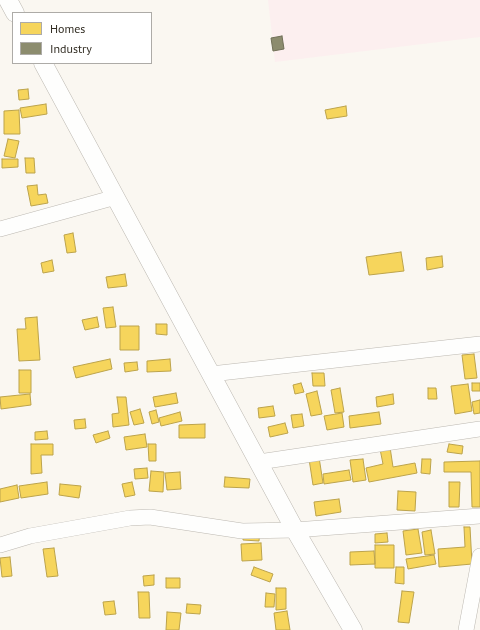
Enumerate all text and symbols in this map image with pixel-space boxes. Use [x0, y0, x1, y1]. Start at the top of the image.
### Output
legend [12, 12, 152, 64]
text: Homes [50, 21, 85, 36]
text: Industry [50, 41, 92, 56]

